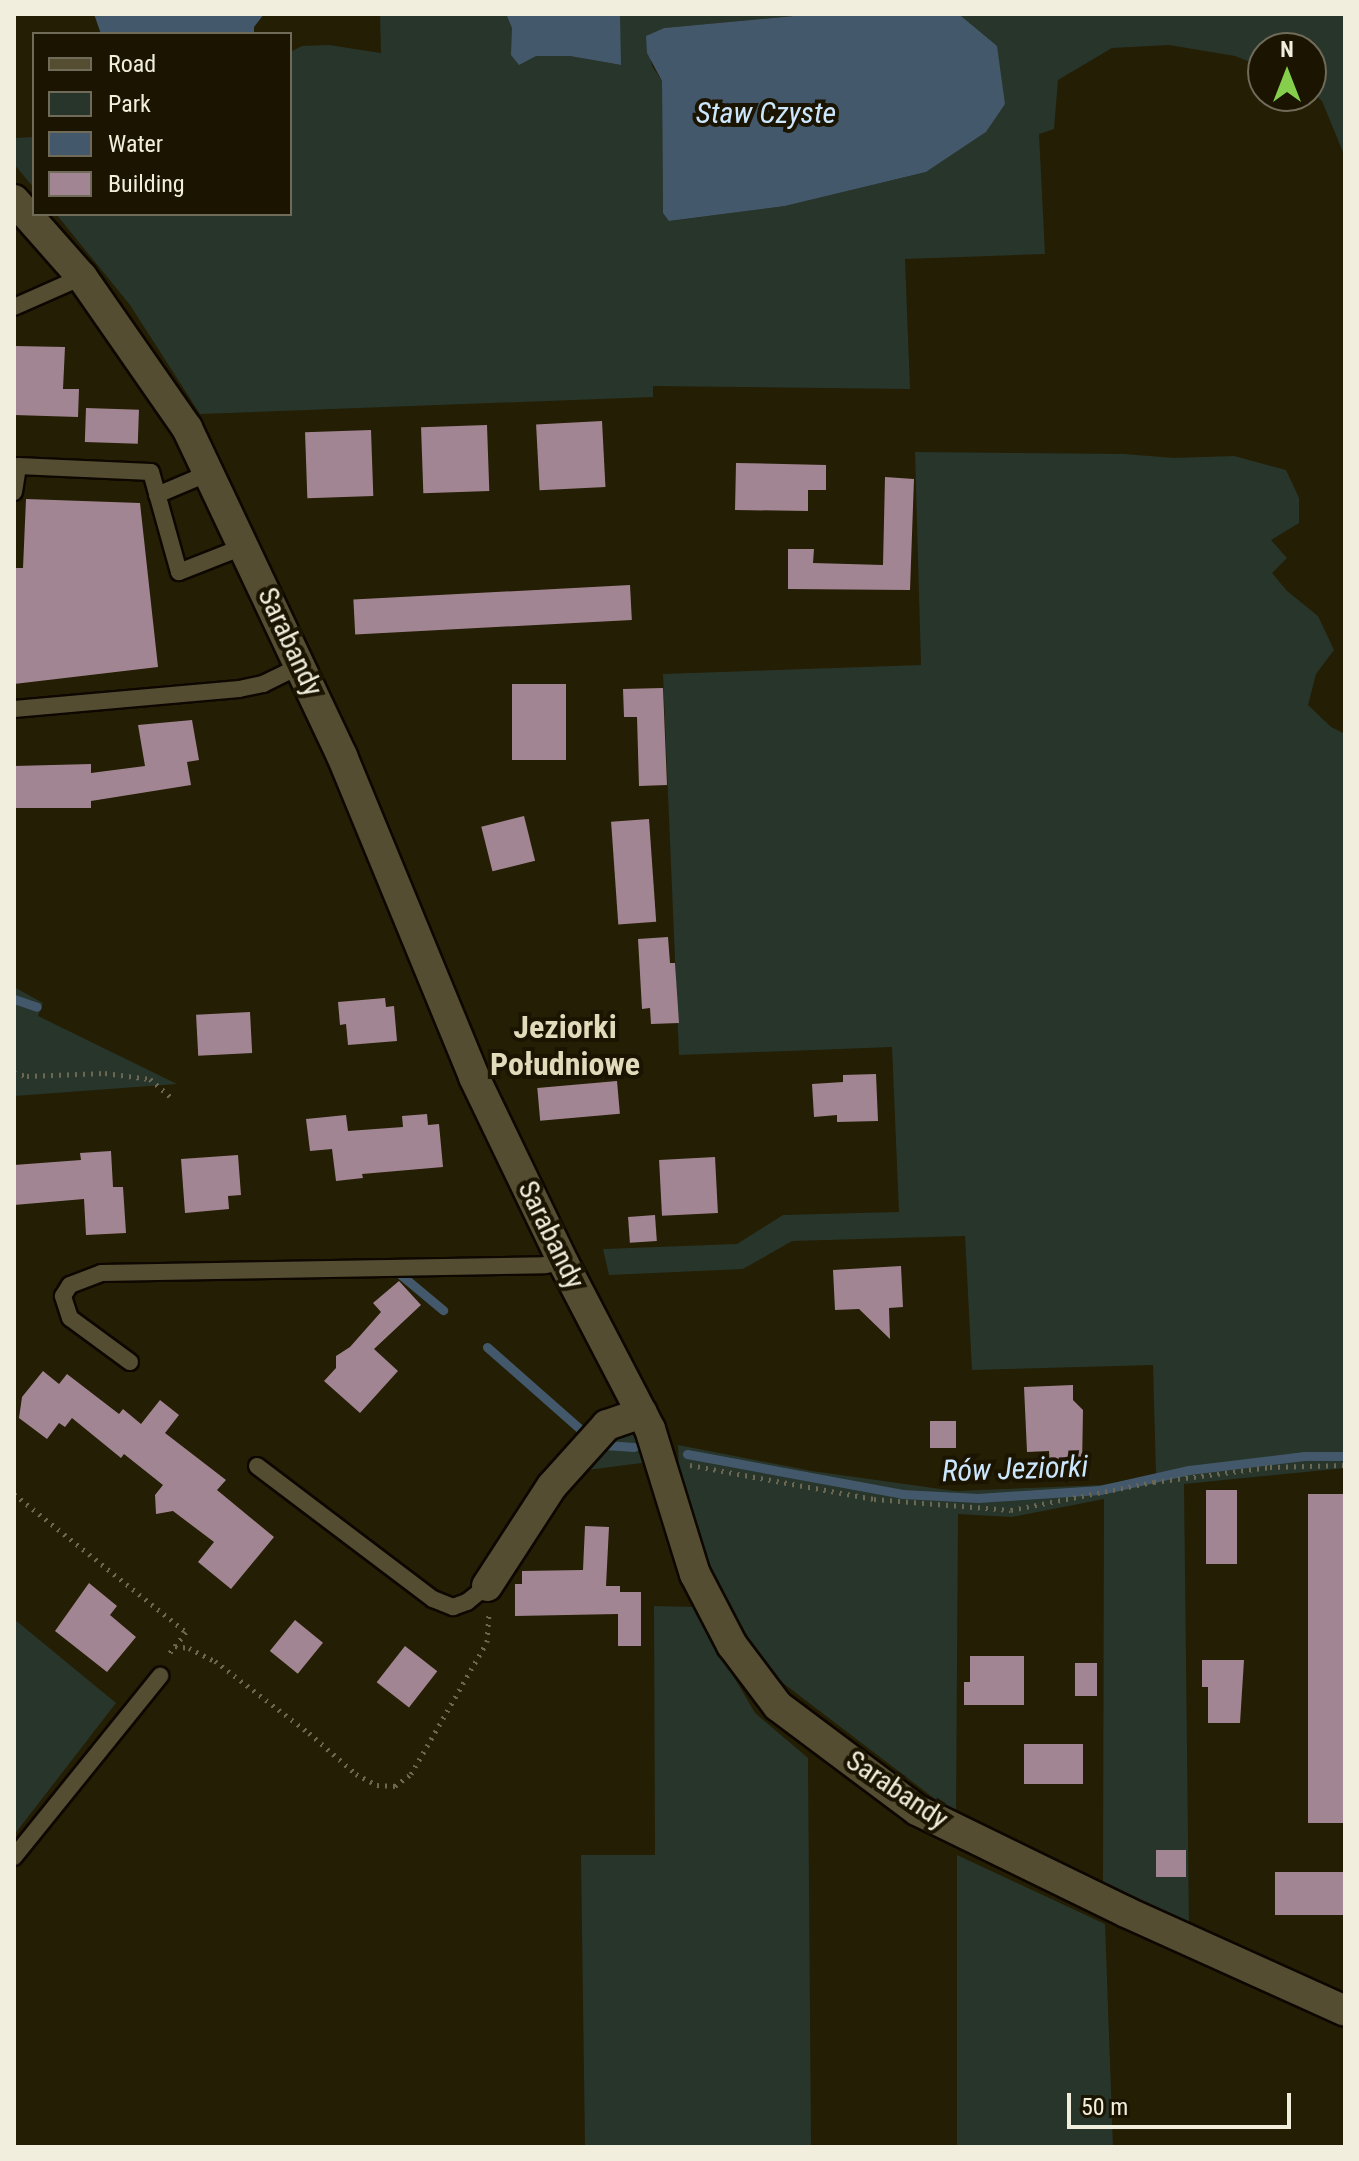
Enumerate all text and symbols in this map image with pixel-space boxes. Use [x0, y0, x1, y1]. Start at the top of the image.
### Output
legend [32, 32, 292, 216]
north arrow [1247, 32, 1327, 112]
text: N [1280, 37, 1294, 62]
text: Road [108, 50, 156, 78]
text: Park [108, 90, 151, 118]
water label: Staw Czyste [696, 95, 836, 131]
text: Water [108, 130, 163, 158]
text: Building [108, 170, 185, 198]
street label: Sarabandy [250, 582, 330, 702]
district label: Jeziorki Południowe [490, 1009, 640, 1084]
street label: Sarabandy [511, 1176, 591, 1294]
water label: Rów Jeziorki [941, 1448, 1089, 1490]
street label: Sarabandy [840, 1744, 954, 1836]
scale bar [1071, 2077, 1295, 2127]
text: 50 m [1081, 2093, 1128, 2121]

